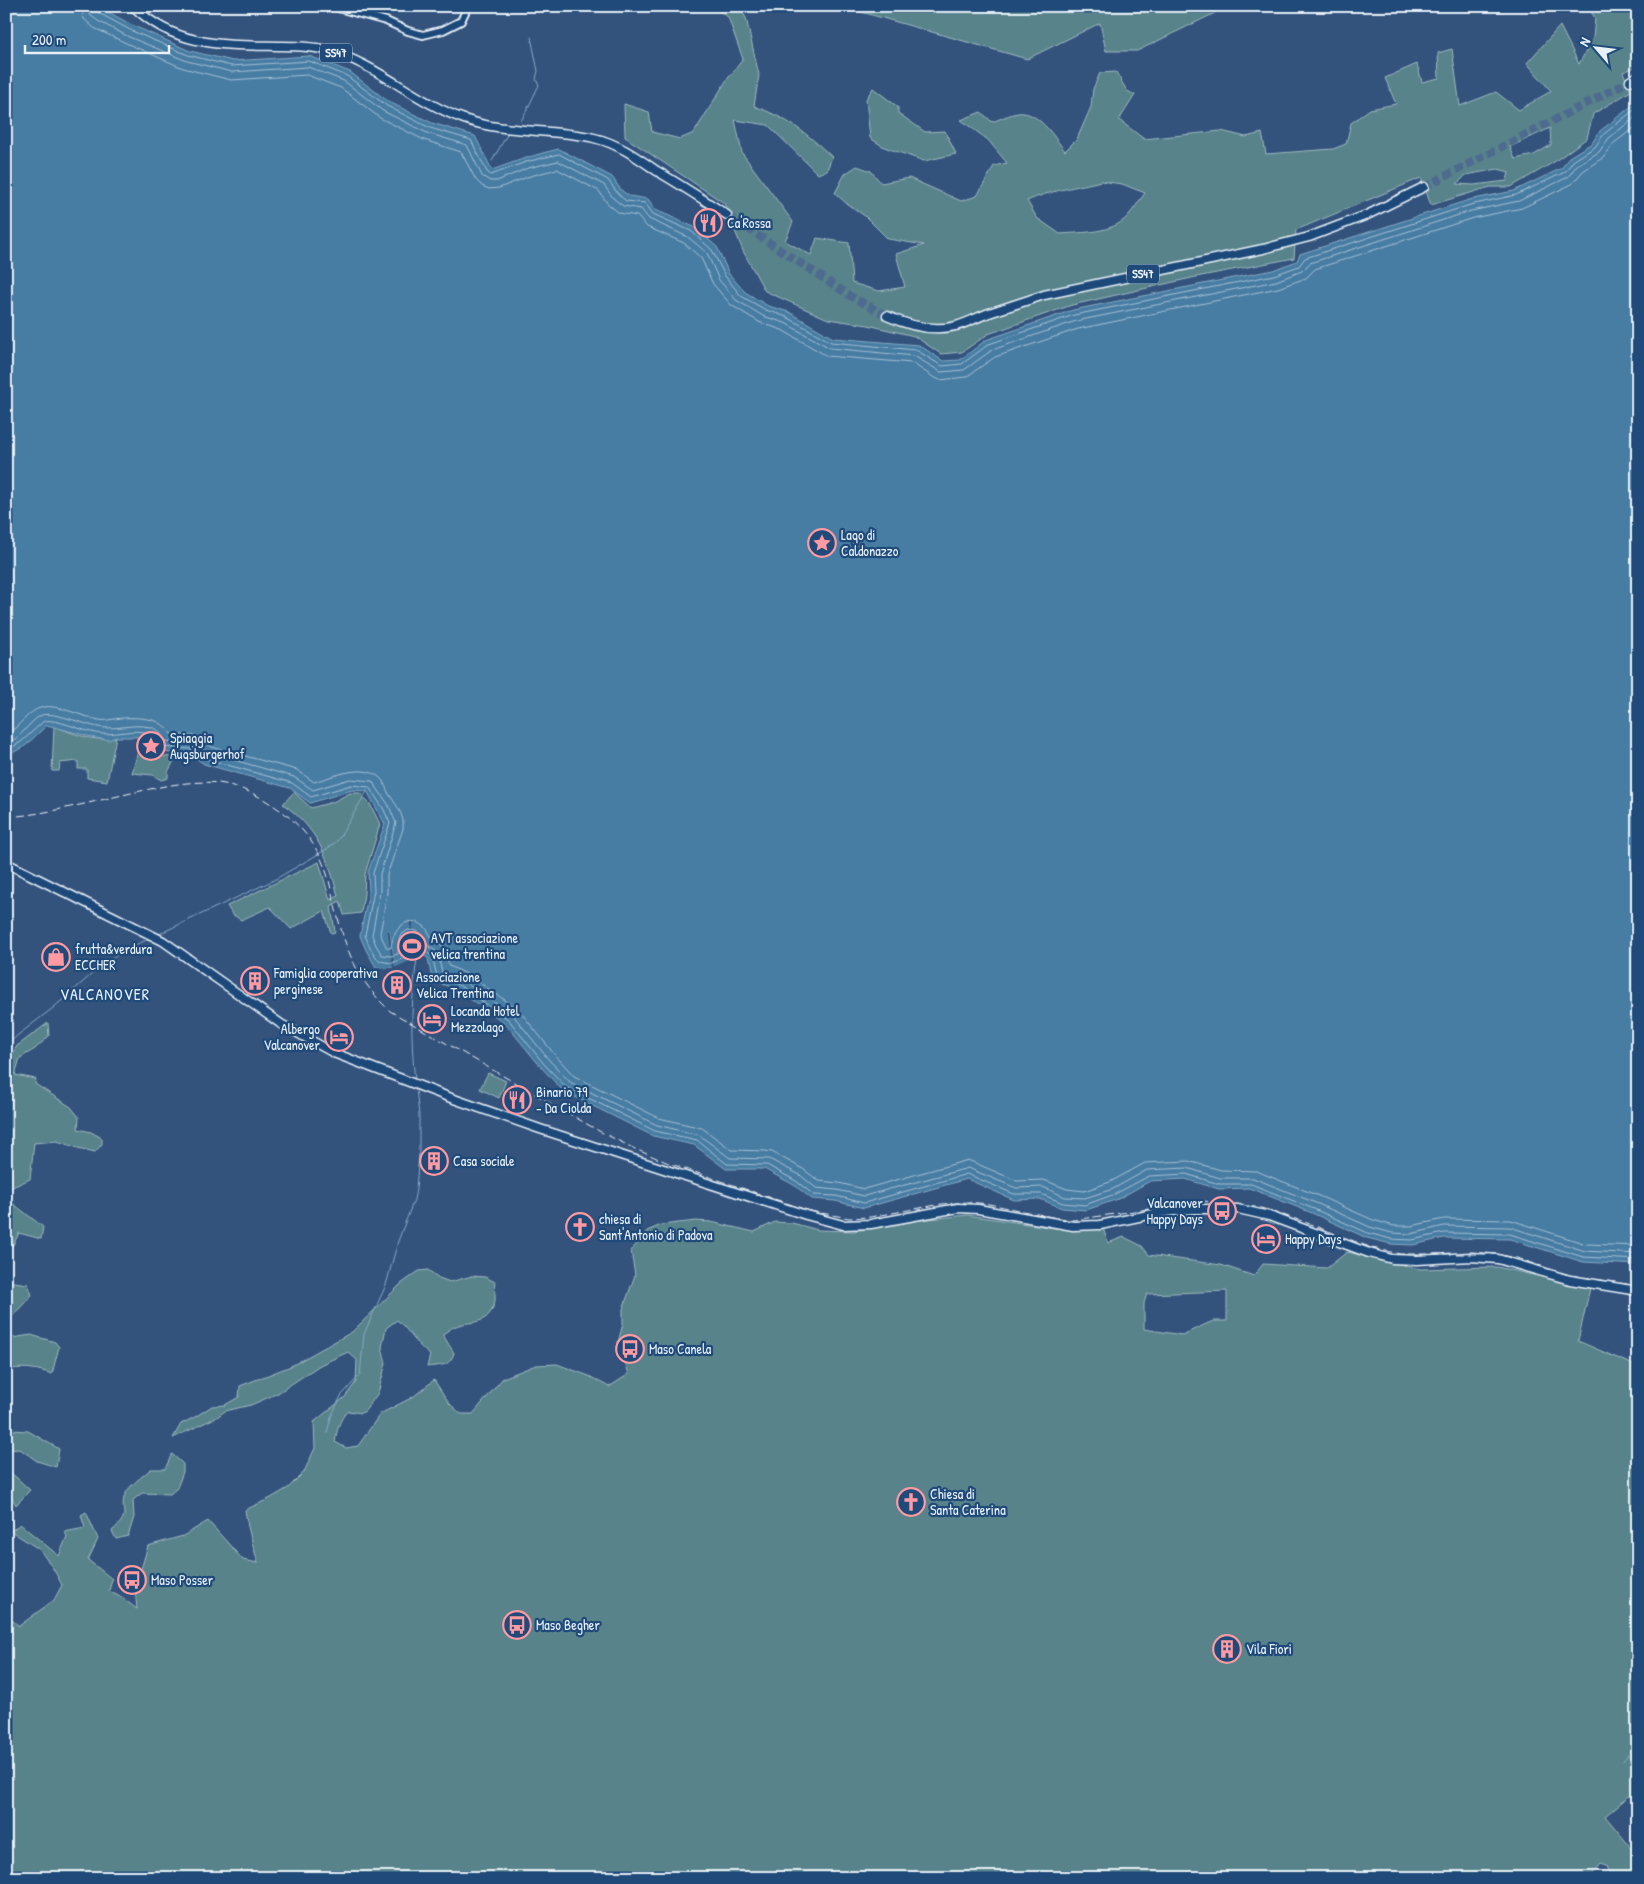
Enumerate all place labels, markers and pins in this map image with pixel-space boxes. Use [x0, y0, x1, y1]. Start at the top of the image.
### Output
restaurant icon: Ca'Rossa [693, 208, 723, 238]
place label: Ca'Rossa [727, 213, 771, 232]
place label: Lago di Caldonazzo [841, 525, 899, 560]
place icon: Lago di Caldonazzo [807, 528, 837, 558]
place label: Spiaggia Augsburgerhof [170, 728, 245, 764]
place icon: Spiaggia Augsburgerhof [136, 731, 166, 761]
place label: AVT associazione velica trentina [431, 928, 519, 963]
sports icon: AVT associazione velica trentina [397, 931, 427, 961]
place label: frutta&verdura ECCHER [75, 939, 153, 974]
shop icon: frutta&verdura ECCHER [41, 942, 71, 972]
place label: Famiglia cooperativa perginese [273, 963, 378, 999]
building icon: Famiglia cooperativa perginese [240, 966, 270, 996]
place label: Associazione Velica Trentina [416, 967, 495, 1002]
building icon: Associazione Velica Trentina [382, 970, 412, 1000]
place label: Locanda Hotel Mezzolago [451, 1001, 520, 1037]
hotel icon: Locanda Hotel Mezzolago [417, 1004, 447, 1034]
place label: Albergo Valcanover [263, 1019, 321, 1054]
hotel icon: Albergo Valcanover [324, 1022, 354, 1052]
place label: Binario 79 - Da Ciolda [536, 1082, 592, 1117]
restaurant icon: Binario 79 - Da Ciolda [502, 1085, 532, 1115]
building icon: Casa sociale [419, 1146, 449, 1176]
place label: Casa sociale [453, 1151, 515, 1170]
place label: Valcanover Happy Days [1146, 1193, 1204, 1229]
bus stop icon: Valcanover Happy Days [1207, 1196, 1237, 1226]
place label: chiesa di Sant'Antonio di Padova [599, 1209, 713, 1244]
church icon: chiesa di Sant'Antonio di Padova [565, 1212, 595, 1242]
hotel icon: Happy Days [1251, 1224, 1281, 1254]
place label: Happy Days [1285, 1229, 1342, 1249]
bus stop icon: Maso Canela [615, 1334, 645, 1364]
place label: Maso Canela [649, 1339, 712, 1358]
place label: Chiesa di Santa Caterina [930, 1484, 1006, 1519]
church icon: Chiesa di Santa Caterina [896, 1487, 926, 1517]
bus stop icon: Maso Posser [117, 1565, 147, 1595]
place label: Maso Posser [151, 1570, 214, 1589]
bus stop icon: Maso Begher [502, 1610, 532, 1640]
place label: Maso Begher [536, 1615, 600, 1635]
building icon: Vila Fiori [1212, 1634, 1242, 1664]
place label: Vila Fiori [1246, 1639, 1292, 1658]

